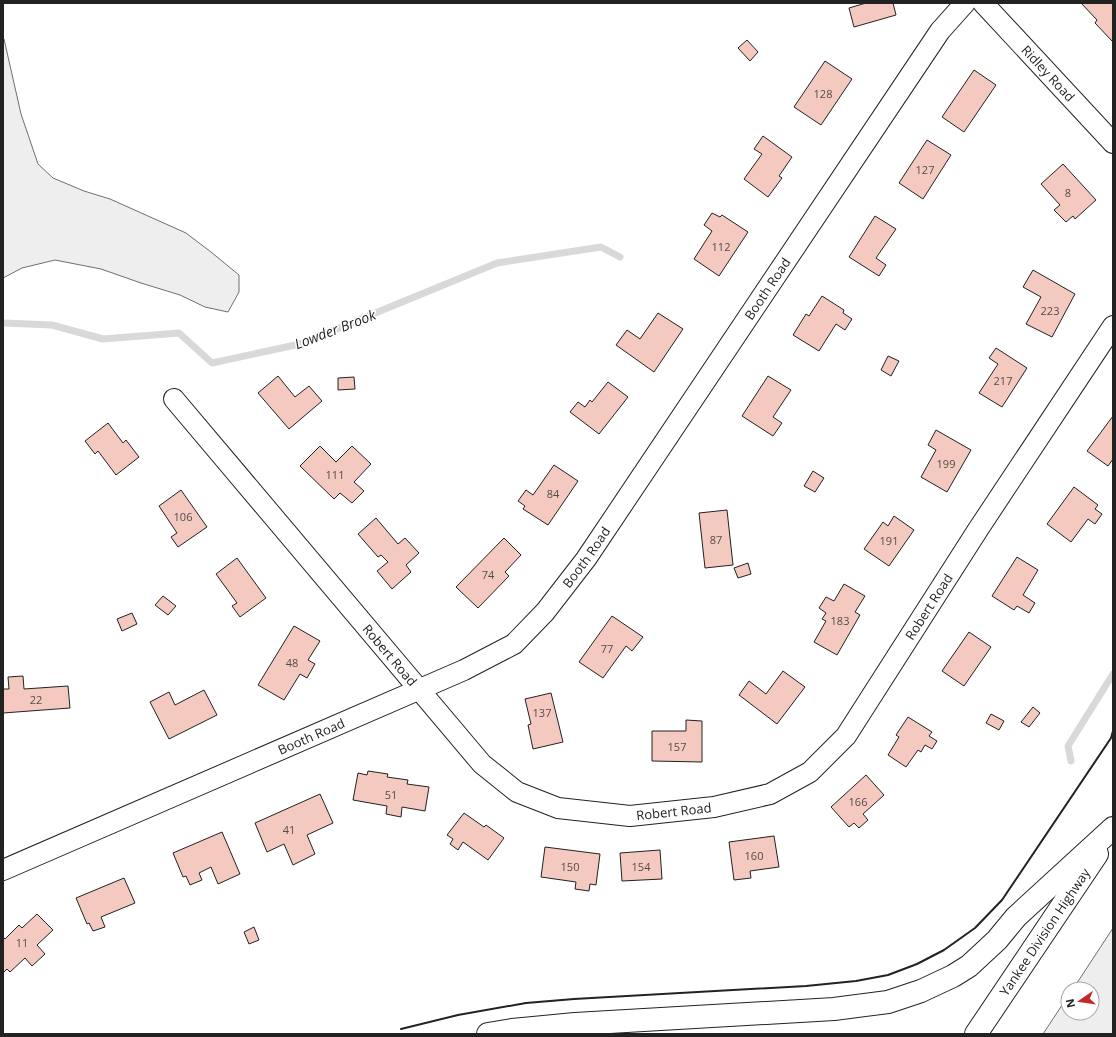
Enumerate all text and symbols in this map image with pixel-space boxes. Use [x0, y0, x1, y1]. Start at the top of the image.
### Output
street label: Ridley Road [1018, 41, 1079, 105]
house number: 128 [814, 86, 832, 101]
house number: 127 [916, 162, 934, 177]
house number: 8 [1065, 185, 1071, 200]
house number: 112 [712, 239, 730, 254]
street label: Booth Road [740, 254, 795, 323]
house number: 223 [1041, 303, 1059, 318]
water label: Lowder Brook [292, 304, 379, 353]
house number: 217 [994, 373, 1012, 388]
house number: 199 [937, 456, 955, 471]
house number: 111 [326, 467, 344, 482]
house number: 84 [547, 486, 560, 501]
house number: 106 [174, 509, 192, 524]
street label: Booth Road [558, 523, 614, 591]
house number: 87 [710, 532, 722, 547]
house number: 191 [880, 533, 898, 548]
house number: 74 [482, 567, 495, 582]
street label: Robert Road [901, 570, 957, 643]
house number: 183 [831, 613, 849, 628]
street label: Robert Road [359, 620, 421, 690]
house number: 77 [601, 641, 613, 656]
house number: 48 [286, 655, 298, 670]
house number: 22 [30, 692, 42, 707]
house number: 137 [533, 705, 551, 720]
street label: Booth Road [275, 714, 347, 759]
house number: 157 [668, 739, 686, 754]
house number: 51 [385, 787, 397, 802]
house number: 166 [849, 794, 867, 809]
street label: Robert Road [635, 798, 712, 824]
house number: 41 [283, 822, 295, 837]
house number: 160 [745, 848, 763, 863]
house number: 150 [561, 859, 579, 874]
house number: 154 [632, 859, 651, 874]
street label: Yankee Division Highway [995, 864, 1094, 999]
house number: 11 [16, 935, 28, 950]
north arrow [1060, 981, 1100, 1021]
text: N [1061, 997, 1078, 1009]

